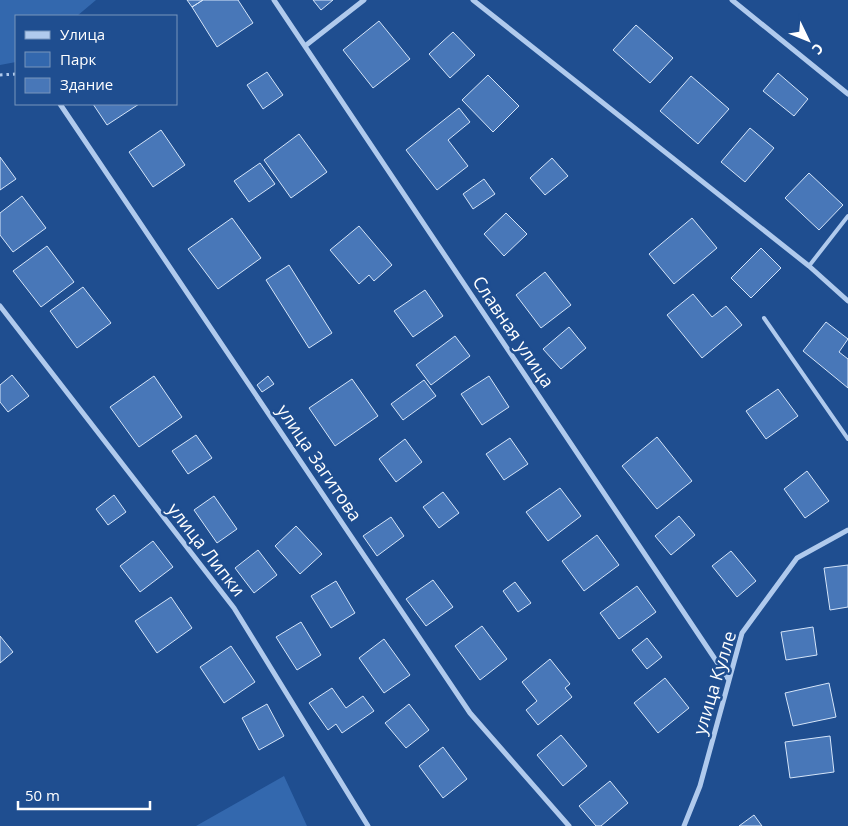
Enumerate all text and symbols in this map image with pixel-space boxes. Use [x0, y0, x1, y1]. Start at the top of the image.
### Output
legend [15, 15, 178, 105]
north arrow [783, 15, 833, 65]
text: Улица [60, 24, 105, 44]
text: С [808, 39, 828, 59]
text: Парк [60, 49, 96, 69]
text: Здание [60, 74, 113, 94]
street label: Славная улица [468, 271, 560, 392]
street label: улица Загитова [272, 399, 368, 526]
street label: улица Липки [163, 498, 251, 601]
street label: улица Кулле [687, 628, 741, 738]
scale bar [18, 778, 150, 810]
text: 50 m [25, 785, 60, 805]

